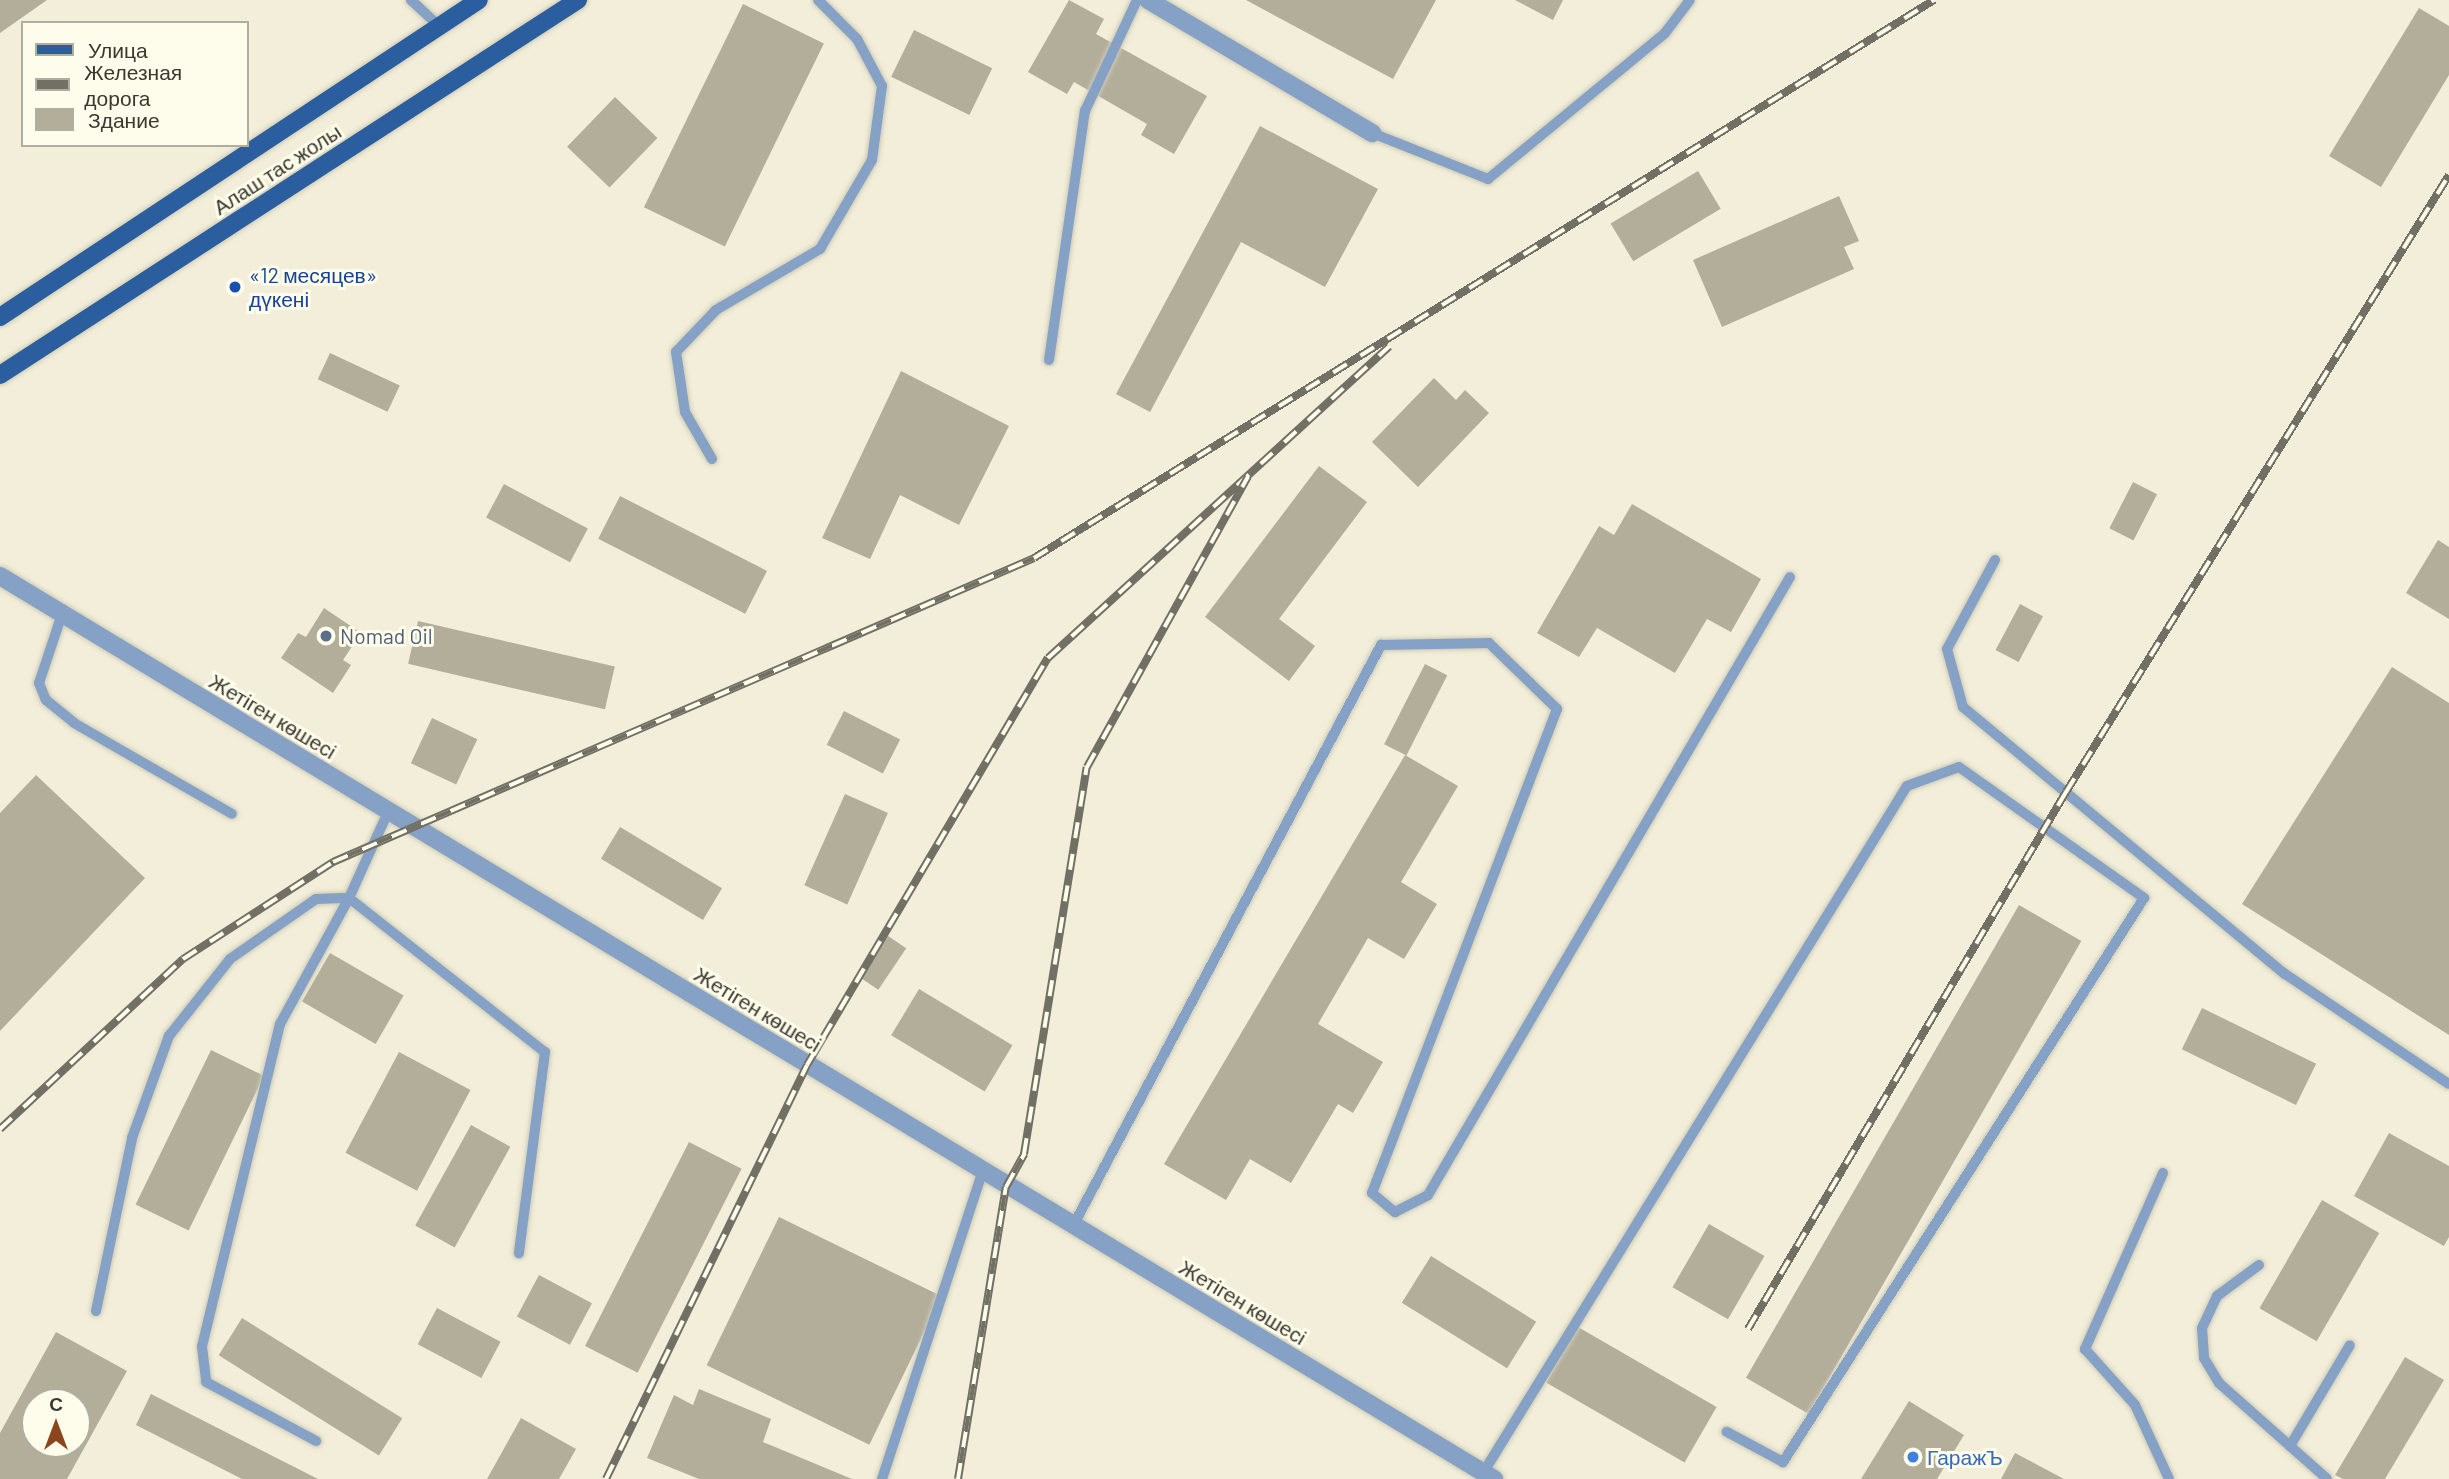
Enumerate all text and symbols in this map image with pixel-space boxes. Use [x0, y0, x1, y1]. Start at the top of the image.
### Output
legend [21, 21, 248, 147]
text: Улица [88, 37, 148, 62]
text: Железная дорога [84, 59, 182, 110]
text: Здание [88, 107, 160, 132]
street label: Алаш тас жолы [208, 118, 346, 220]
place label: «12 месяцев» дүкені [249, 262, 377, 312]
marker: «12 месяцев» дүкені [227, 279, 243, 295]
place label: Nomad Oil [340, 623, 433, 649]
marker: Nomad Oil [318, 628, 334, 644]
street label: Жетіген көшесі [205, 668, 341, 764]
street label: Жетіген көшесі [690, 961, 826, 1057]
street label: Жетіген көшесі [1175, 1254, 1311, 1350]
north arrow [21, 1388, 91, 1458]
text: С [49, 1392, 63, 1415]
place label: ГаражЪ [1927, 1444, 2003, 1470]
marker: ГаражЪ [1905, 1449, 1921, 1465]

